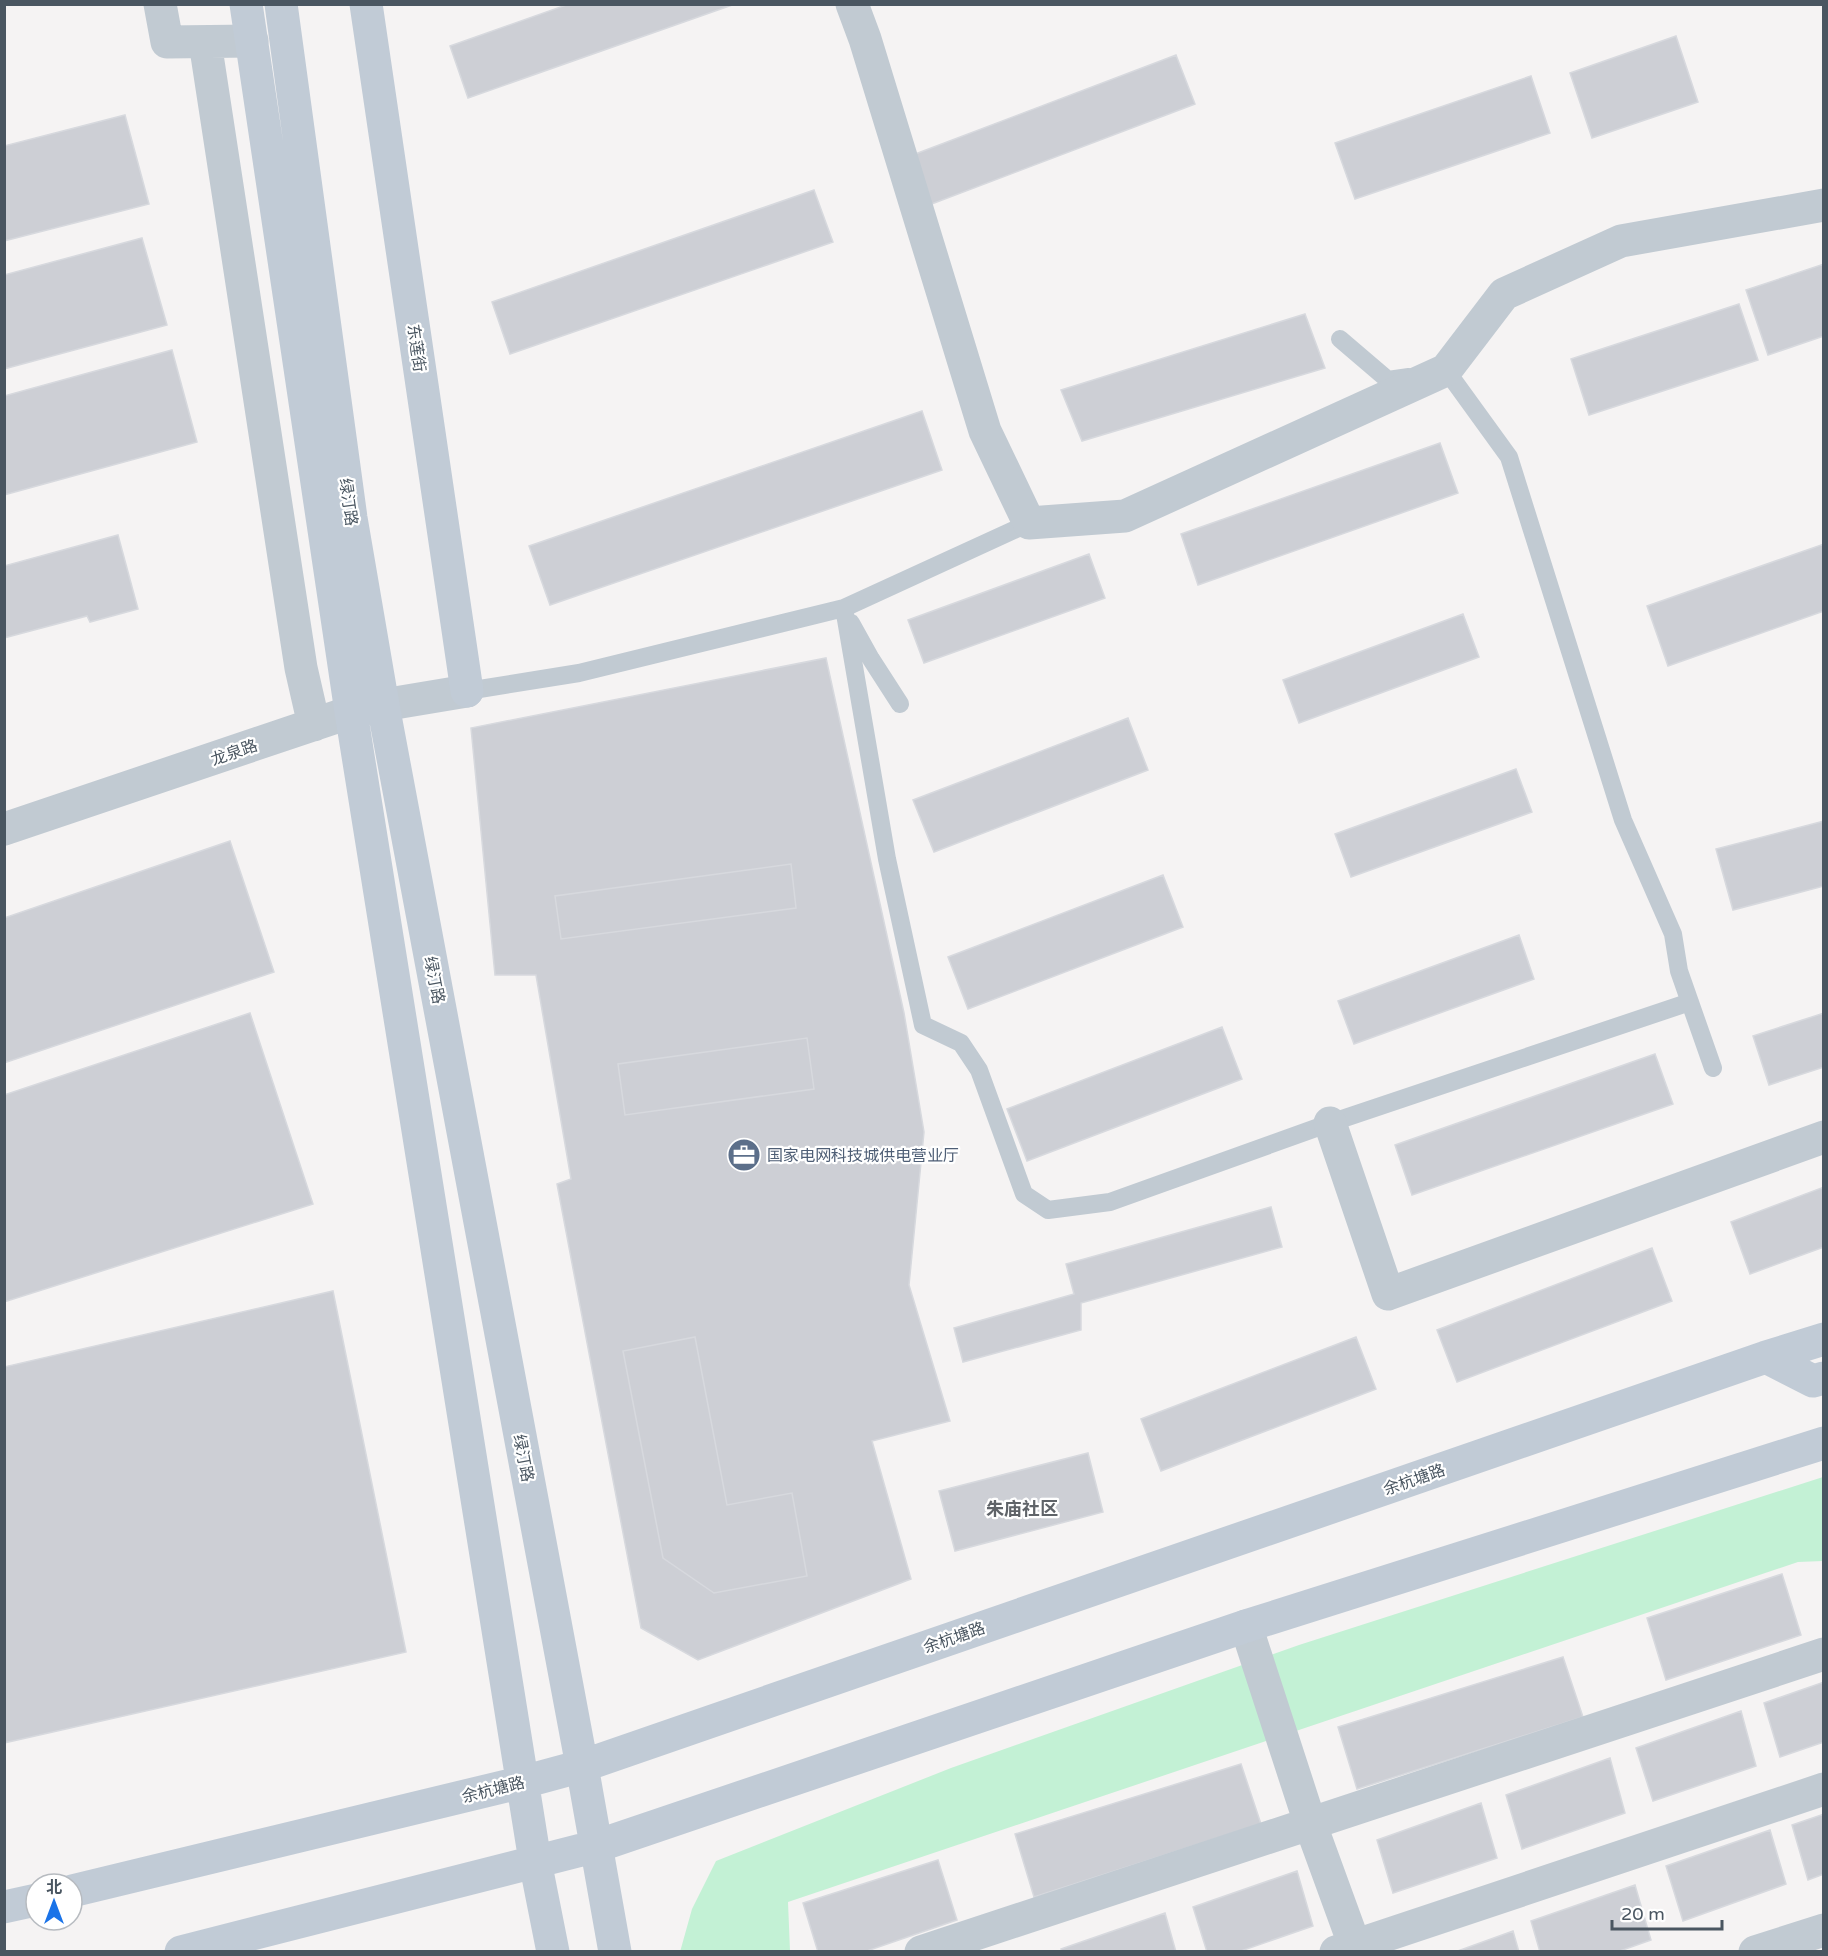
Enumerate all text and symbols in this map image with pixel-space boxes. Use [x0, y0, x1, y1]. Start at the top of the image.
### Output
street label: 东莲街 [403, 323, 429, 373]
street label: 绿汀路 [335, 477, 361, 527]
street label: 龙泉路 [208, 736, 260, 770]
street label: 绿汀路 [420, 955, 448, 1006]
office icon: 国家电网科技城供电营业厅 [726, 1137, 762, 1173]
place label: 国家电网科技城供电营业厅 [767, 1146, 959, 1166]
street label: 绿汀路 [509, 1433, 537, 1484]
street label: 余杭塘路 [1381, 1460, 1448, 1500]
district label: 朱庙社区 [986, 1498, 1058, 1520]
street label: 余杭塘路 [921, 1618, 988, 1658]
street label: 余杭塘路 [460, 1773, 527, 1807]
north arrow [24, 1872, 84, 1932]
text: 北 [46, 1878, 62, 1898]
scale bar [1612, 1893, 1722, 1931]
text: 20 m [1621, 1903, 1665, 1925]

